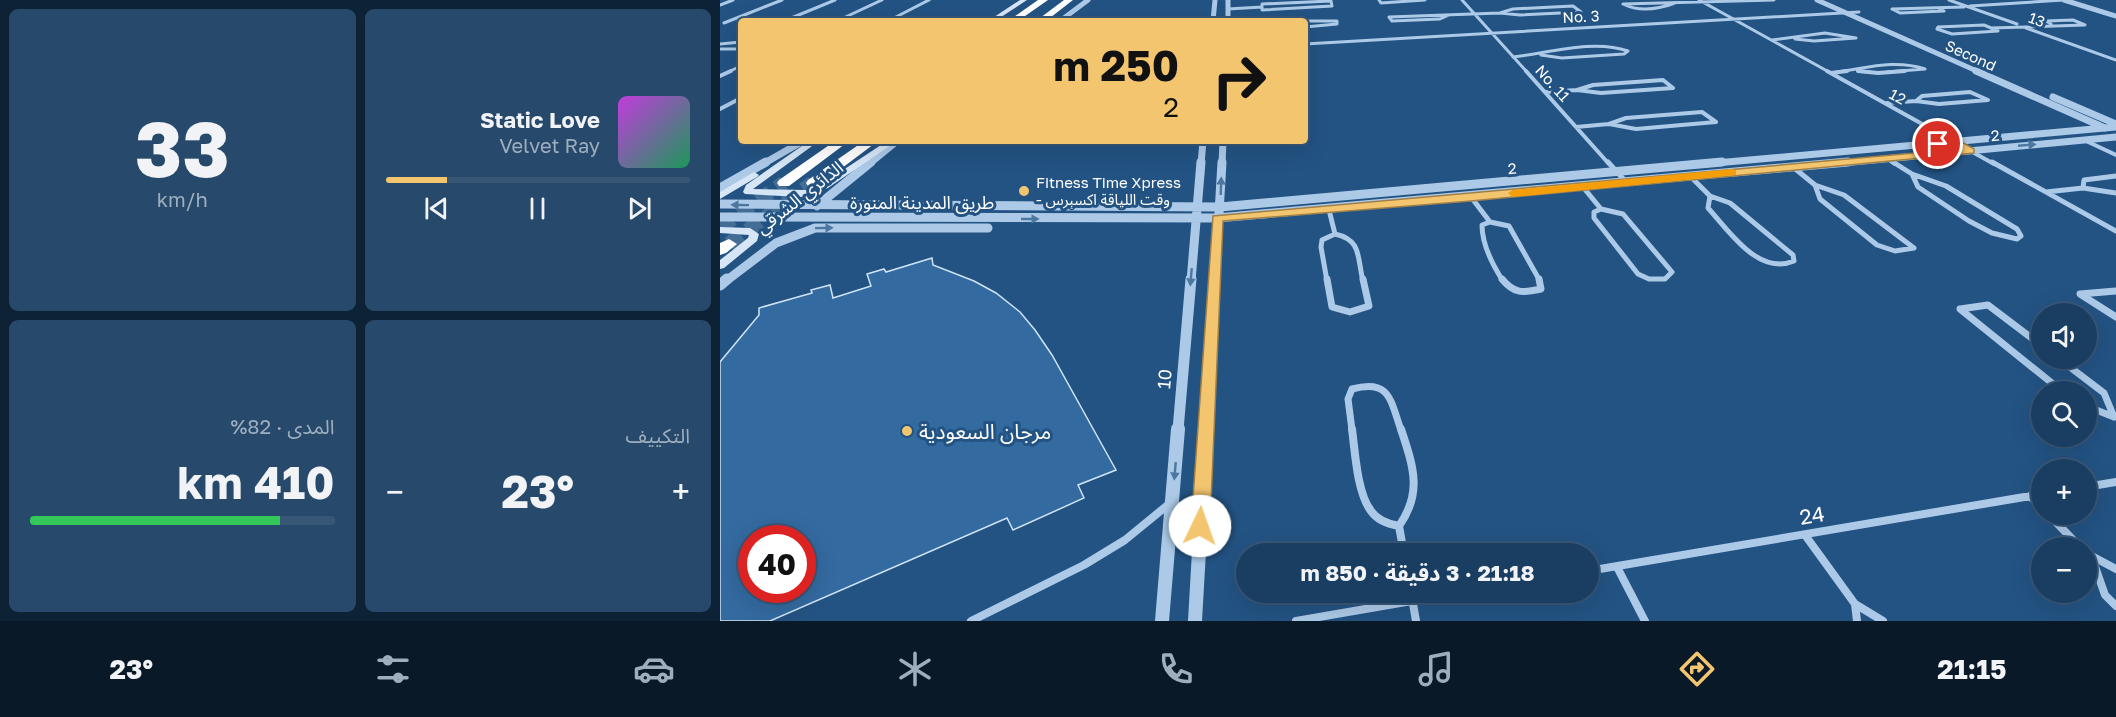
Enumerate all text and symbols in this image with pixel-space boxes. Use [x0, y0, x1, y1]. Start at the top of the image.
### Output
street label: No. 3 [1562, 6, 1600, 26]
street label: 13 [2026, 8, 2048, 30]
street label: Second [1943, 36, 1999, 74]
text: 250 m [1053, 40, 1179, 90]
icon: right [1200, 42, 1278, 120]
street label: No. 11 [1532, 61, 1574, 105]
street label: 12 [1887, 84, 1909, 108]
text: 2 [1163, 91, 1179, 123]
text: 33 [135, 101, 230, 194]
text: Static Love [480, 106, 600, 133]
pin [1912, 118, 1963, 169]
street label: 2 [1990, 126, 2000, 144]
icon: arrive [1921, 127, 1954, 160]
text: Velvet Ray [499, 133, 600, 157]
one-way arrow [2018, 140, 2037, 150]
street label: الدائري الشرقي [751, 156, 849, 241]
street label: 2 [1507, 159, 1517, 177]
place label: Fitness Time Xpress - وقت اللياقة اكسبرس [1036, 173, 1181, 209]
one-way arrow [1217, 176, 1226, 195]
marker: Fitness Time Xpress - وقت اللياقة اكسبرس [1017, 184, 1031, 198]
text: km/h [157, 187, 208, 211]
street label: طريق المدينة المنورة [850, 191, 994, 214]
icon: previous [420, 192, 453, 225]
icon: pause [521, 192, 554, 225]
icon: next [623, 192, 656, 225]
one-way arrow [730, 200, 749, 209]
one-way arrow [1021, 214, 1040, 224]
one-way arrow [815, 224, 834, 233]
one-way arrow [1186, 268, 1195, 287]
map controls [2031, 303, 2097, 603]
button: sound [2031, 303, 2097, 369]
street label: 10 [1152, 368, 1176, 390]
button: search [2031, 381, 2097, 447]
text: المدى · 82% [231, 414, 335, 438]
place label: مرجان السعودية [919, 418, 1051, 444]
text: التكييف [626, 423, 690, 447]
marker: مرجان السعودية [900, 424, 914, 438]
text: 410 km [177, 455, 335, 509]
button: + [2031, 459, 2097, 525]
one-way arrow [1170, 462, 1179, 481]
text: 23° [502, 464, 574, 518]
text: − [386, 472, 404, 511]
text: + [672, 472, 690, 511]
position arrow [1168, 494, 1232, 558]
street label: 24 [1797, 500, 1827, 530]
speed limit sign: 40 [738, 525, 816, 603]
button: − [2031, 537, 2097, 603]
text: 21:18 · 3 دقيقة · 850 m [1300, 559, 1535, 586]
icon: filters [372, 648, 414, 690]
icon: car [633, 648, 675, 690]
icon: climate [894, 648, 936, 690]
icon: phone [1155, 648, 1197, 690]
icon: music [1415, 648, 1457, 690]
icon: directions [1676, 648, 1718, 690]
text: 23° [109, 653, 153, 685]
text: 21:15 [1937, 653, 2007, 685]

